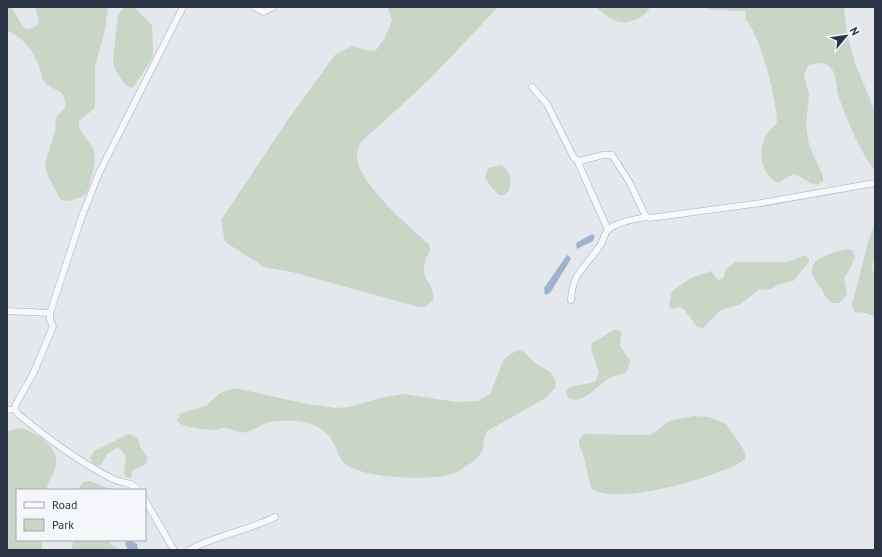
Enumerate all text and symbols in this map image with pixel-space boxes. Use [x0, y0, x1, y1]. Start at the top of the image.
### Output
north arrow [826, 16, 866, 56]
text: N [847, 25, 863, 38]
legend [16, 489, 146, 541]
text: Road [52, 497, 77, 512]
text: Park [52, 517, 74, 532]

